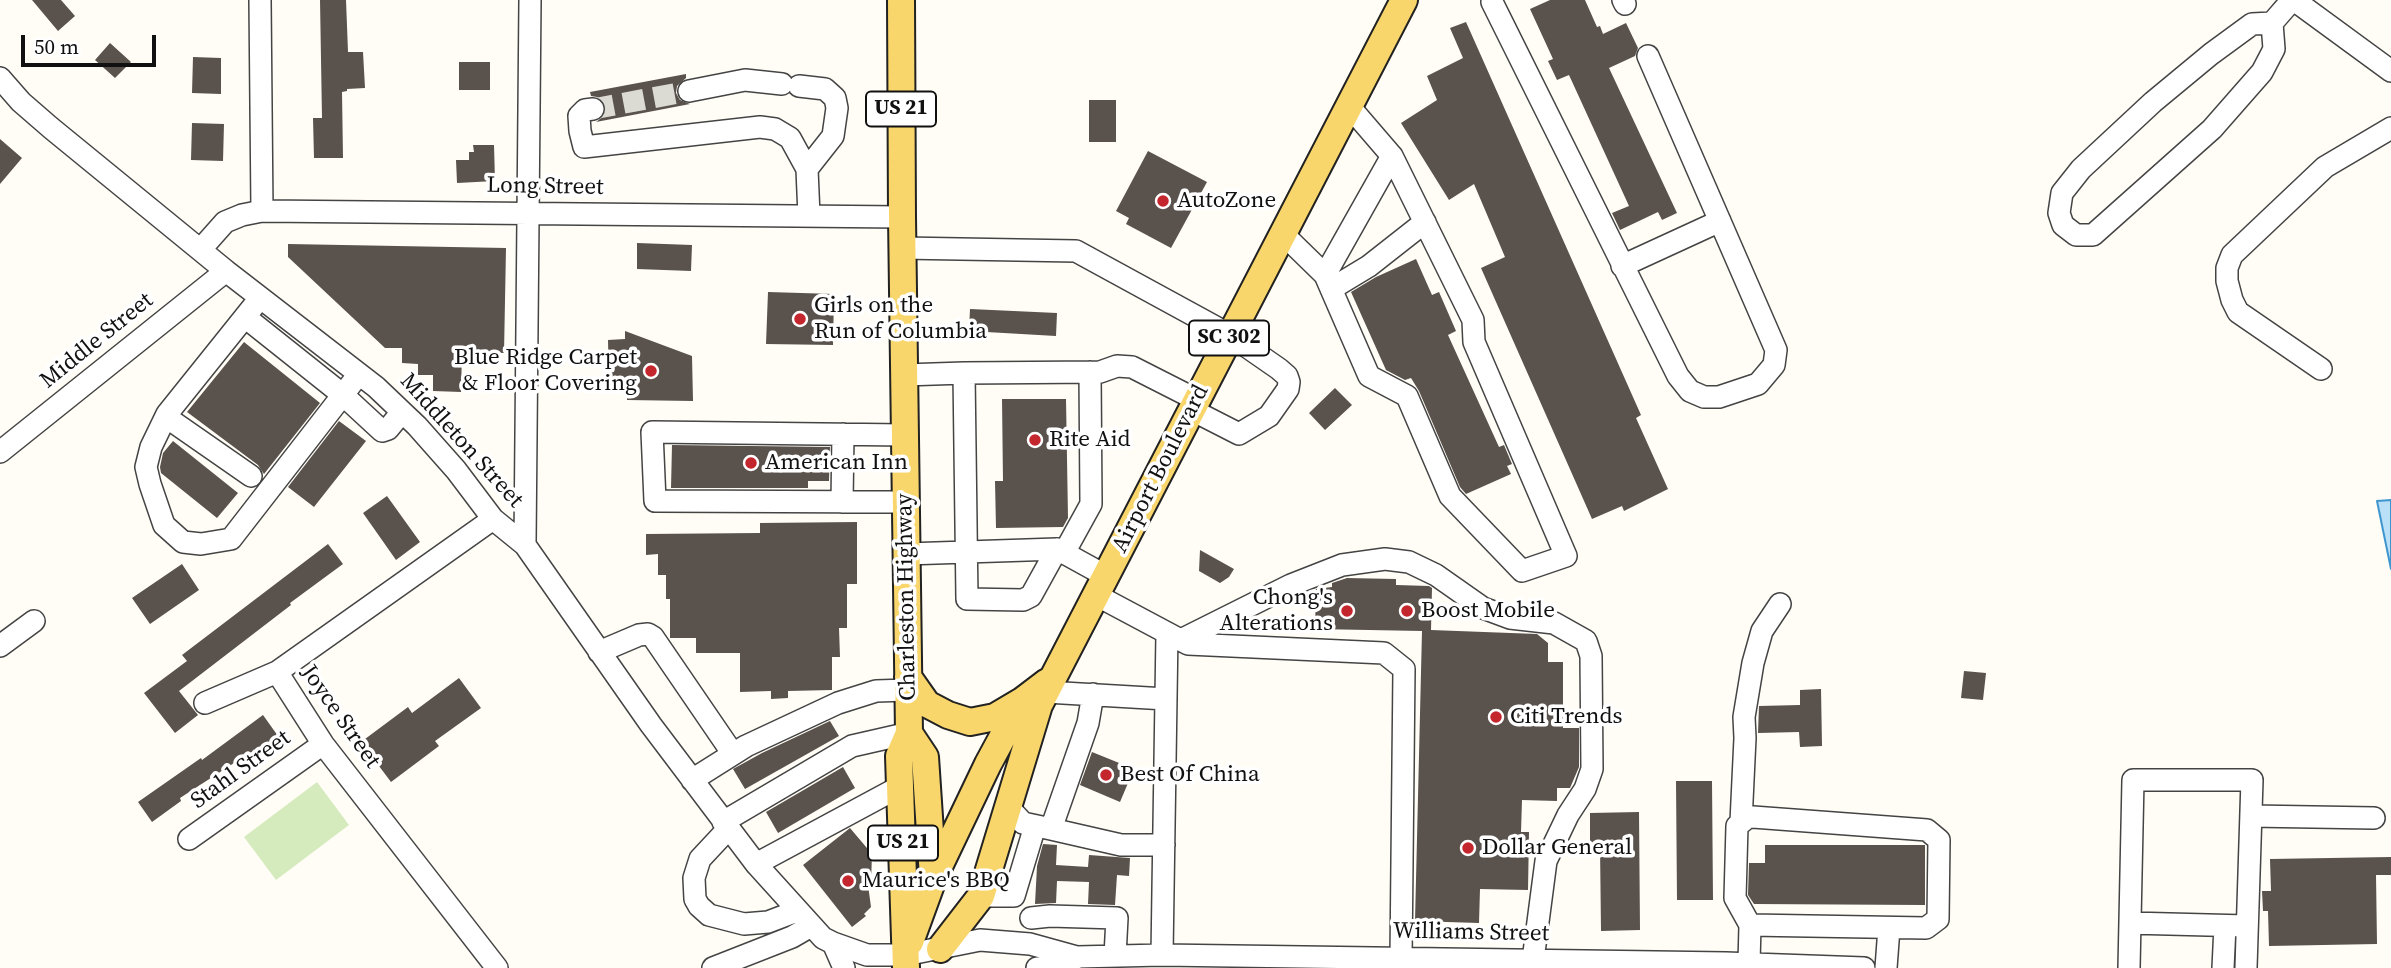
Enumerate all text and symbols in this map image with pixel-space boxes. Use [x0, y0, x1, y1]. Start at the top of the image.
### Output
scale bar [24, 21, 159, 65]
text: 50 m [34, 32, 79, 61]
road number: US 21 [866, 92, 936, 126]
street label: Long Street [486, 172, 604, 202]
place label: AutoZone [1177, 187, 1276, 215]
marker: AutoZone [1155, 193, 1171, 209]
street label: Middle Street [35, 287, 159, 395]
place label: Girls on the Run of Columbia [814, 292, 987, 346]
marker: Girls on the Run of Columbia [792, 311, 808, 327]
road number: SC 302 [1189, 320, 1269, 356]
place label: Blue Ridge Carpet & Floor Covering [454, 344, 637, 398]
marker: Blue Ridge Carpet & Floor Covering [643, 363, 659, 379]
street label: Middleton Street [393, 368, 529, 514]
street label: Airport Boulevard [1107, 380, 1215, 558]
place label: Rite Aid [1049, 426, 1131, 454]
marker: Rite Aid [1027, 432, 1043, 448]
place label: American Inn [765, 449, 908, 477]
marker: American Inn [743, 455, 759, 471]
street label: Charleston Highway [891, 493, 923, 701]
place label: Chong's Alterations [1220, 584, 1333, 638]
place label: Boost Mobile [1421, 597, 1555, 625]
marker: Chong's Alterations [1339, 603, 1355, 619]
marker: Boost Mobile [1399, 603, 1415, 619]
street label: Joyce Street [294, 660, 386, 774]
place label: Citi Trends [1510, 703, 1622, 731]
marker: Citi Trends [1488, 709, 1504, 725]
street label: Stahl Street [186, 725, 296, 815]
place label: Best Of China [1120, 761, 1260, 789]
marker: Best Of China [1098, 767, 1114, 783]
road number: US 21 [868, 826, 938, 860]
place label: Dollar General [1482, 834, 1632, 862]
marker: Dollar General [1460, 840, 1476, 856]
place label: Maurice's BBQ [862, 867, 1010, 895]
marker: Maurice's BBQ [840, 873, 856, 889]
street label: Williams Street [1393, 918, 1549, 948]

